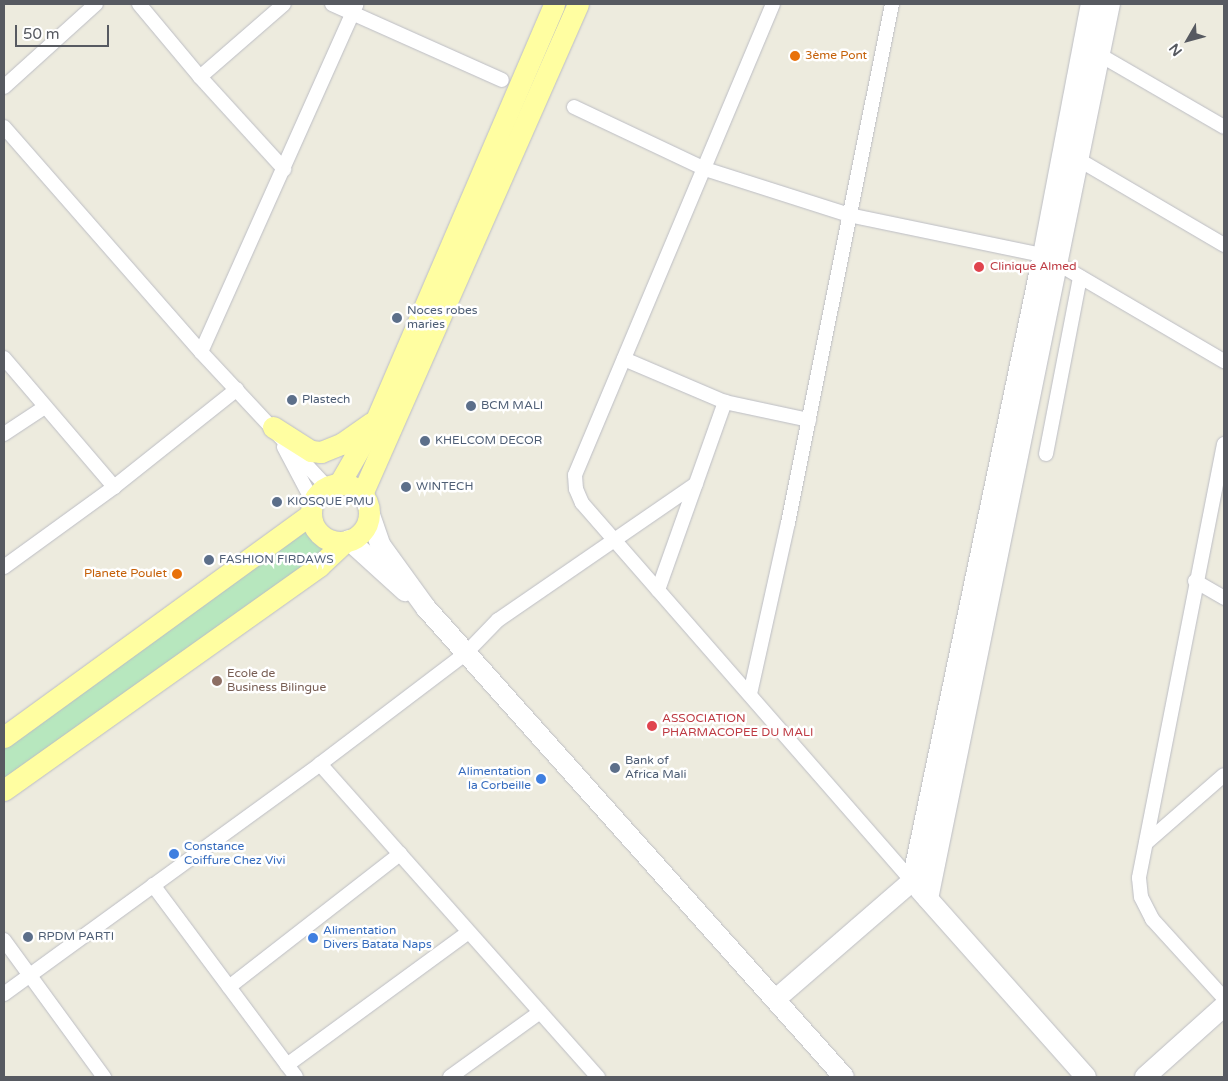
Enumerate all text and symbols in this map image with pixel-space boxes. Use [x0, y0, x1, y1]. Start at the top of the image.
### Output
scale bar [18, 15, 111, 47]
north arrow [1163, 15, 1213, 65]
text: 50 m [23, 25, 60, 43]
text: N [1166, 40, 1186, 59]
place label: 3ème Pont [805, 49, 867, 63]
marker: 3ème Pont [789, 50, 801, 62]
marker: Clinique Almed [972, 260, 986, 274]
place label: Clinique Almed [990, 260, 1077, 274]
place label: Noces robes maries [407, 304, 478, 332]
marker: Noces robes maries [391, 312, 403, 324]
place label: Plastech [302, 393, 350, 407]
marker: Plastech [286, 394, 298, 406]
place label: BCM MALI [481, 399, 543, 413]
marker: BCM MALI [465, 400, 477, 412]
place label: KHELCOM DECOR [435, 434, 542, 448]
marker: KHELCOM DECOR [419, 435, 431, 447]
place label: WINTECH [416, 480, 473, 494]
marker: WINTECH [400, 481, 412, 493]
place label: KIOSQUE PMU [287, 495, 374, 509]
marker: KIOSQUE PMU [271, 496, 283, 508]
place label: FASHION FIRDAWS [219, 553, 334, 567]
marker: FASHION FIRDAWS [203, 554, 215, 566]
place label: Planete Poulet [84, 567, 167, 581]
marker: Planete Poulet [171, 568, 183, 580]
place label: Ecole de Business Bilingue [227, 667, 326, 695]
marker: Ecole de Business Bilingue [211, 675, 223, 687]
place label: ASSOCIATION PHARMACOPEE DU MALI [662, 712, 813, 740]
marker: ASSOCIATION PHARMACOPEE DU MALI [646, 720, 658, 732]
place label: Bank of Africa Mali [625, 754, 686, 782]
marker: Bank of Africa Mali [609, 762, 621, 774]
place label: Alimentation la Corbeille [458, 765, 531, 793]
marker: Alimentation la Corbeille [535, 773, 547, 785]
place label: Constance Coiffure Chez Vivi [184, 840, 285, 868]
marker: Constance Coiffure Chez Vivi [168, 848, 180, 860]
place label: Alimentation Divers Batata Naps [323, 924, 432, 952]
place label: RPDM PARTI [38, 930, 114, 944]
marker: RPDM PARTI [22, 931, 34, 943]
marker: Alimentation Divers Batata Naps [307, 932, 319, 944]

